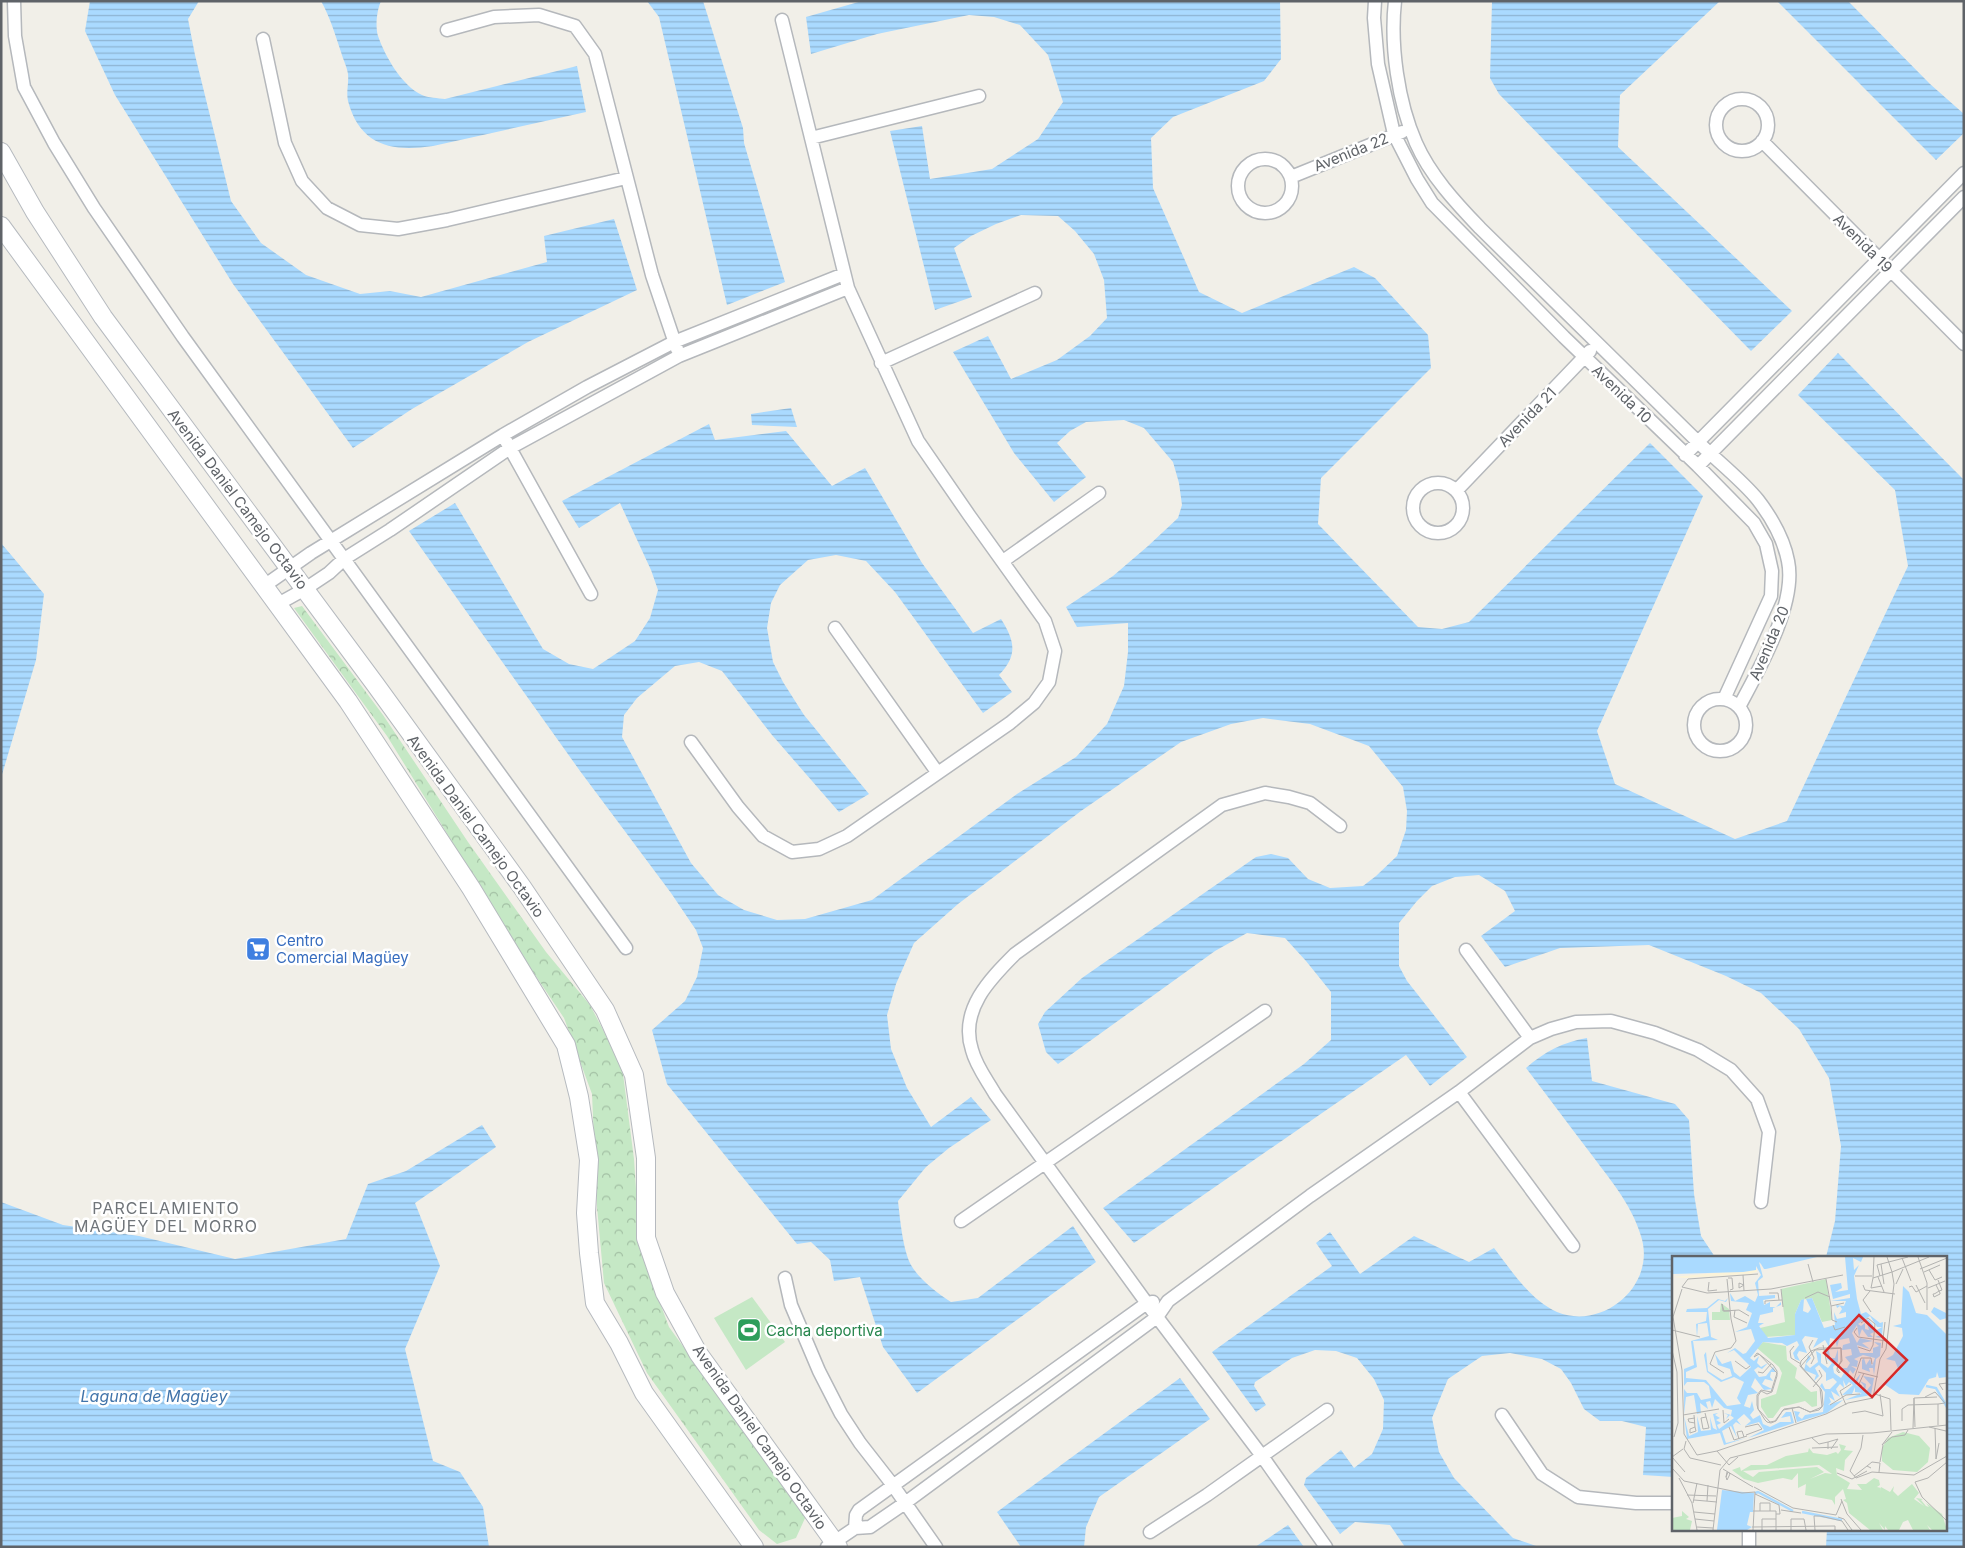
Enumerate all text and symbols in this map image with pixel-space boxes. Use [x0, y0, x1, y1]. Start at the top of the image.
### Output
street label: Avenida 22 [1311, 128, 1391, 176]
street label: Avenida 19 [1829, 209, 1897, 277]
street label: Avenida 10 [1588, 361, 1656, 427]
street label: Avenida 21 [1494, 383, 1560, 451]
street label: Avenida Daniel Camejo Octavio [164, 405, 312, 593]
street label: Avenida 20 [1745, 603, 1793, 683]
street label: Avenida Daniel Camejo Octavio [403, 731, 549, 921]
place label: Centro Comercial Magüey [276, 931, 409, 967]
supermarket icon: Centro Comercial Magüey [245, 936, 271, 962]
district label: PARCELAMIENTO MAGÜEY DEL MORRO [74, 1198, 258, 1236]
inset map [1672, 1256, 1948, 1530]
sports icon: Cacha deportiva [736, 1317, 762, 1343]
place label: Cacha deportiva [766, 1321, 883, 1340]
street label: Avenida Daniel Camejo Octavio [689, 1341, 831, 1533]
water label: Laguna de Magüey [81, 1386, 228, 1406]

